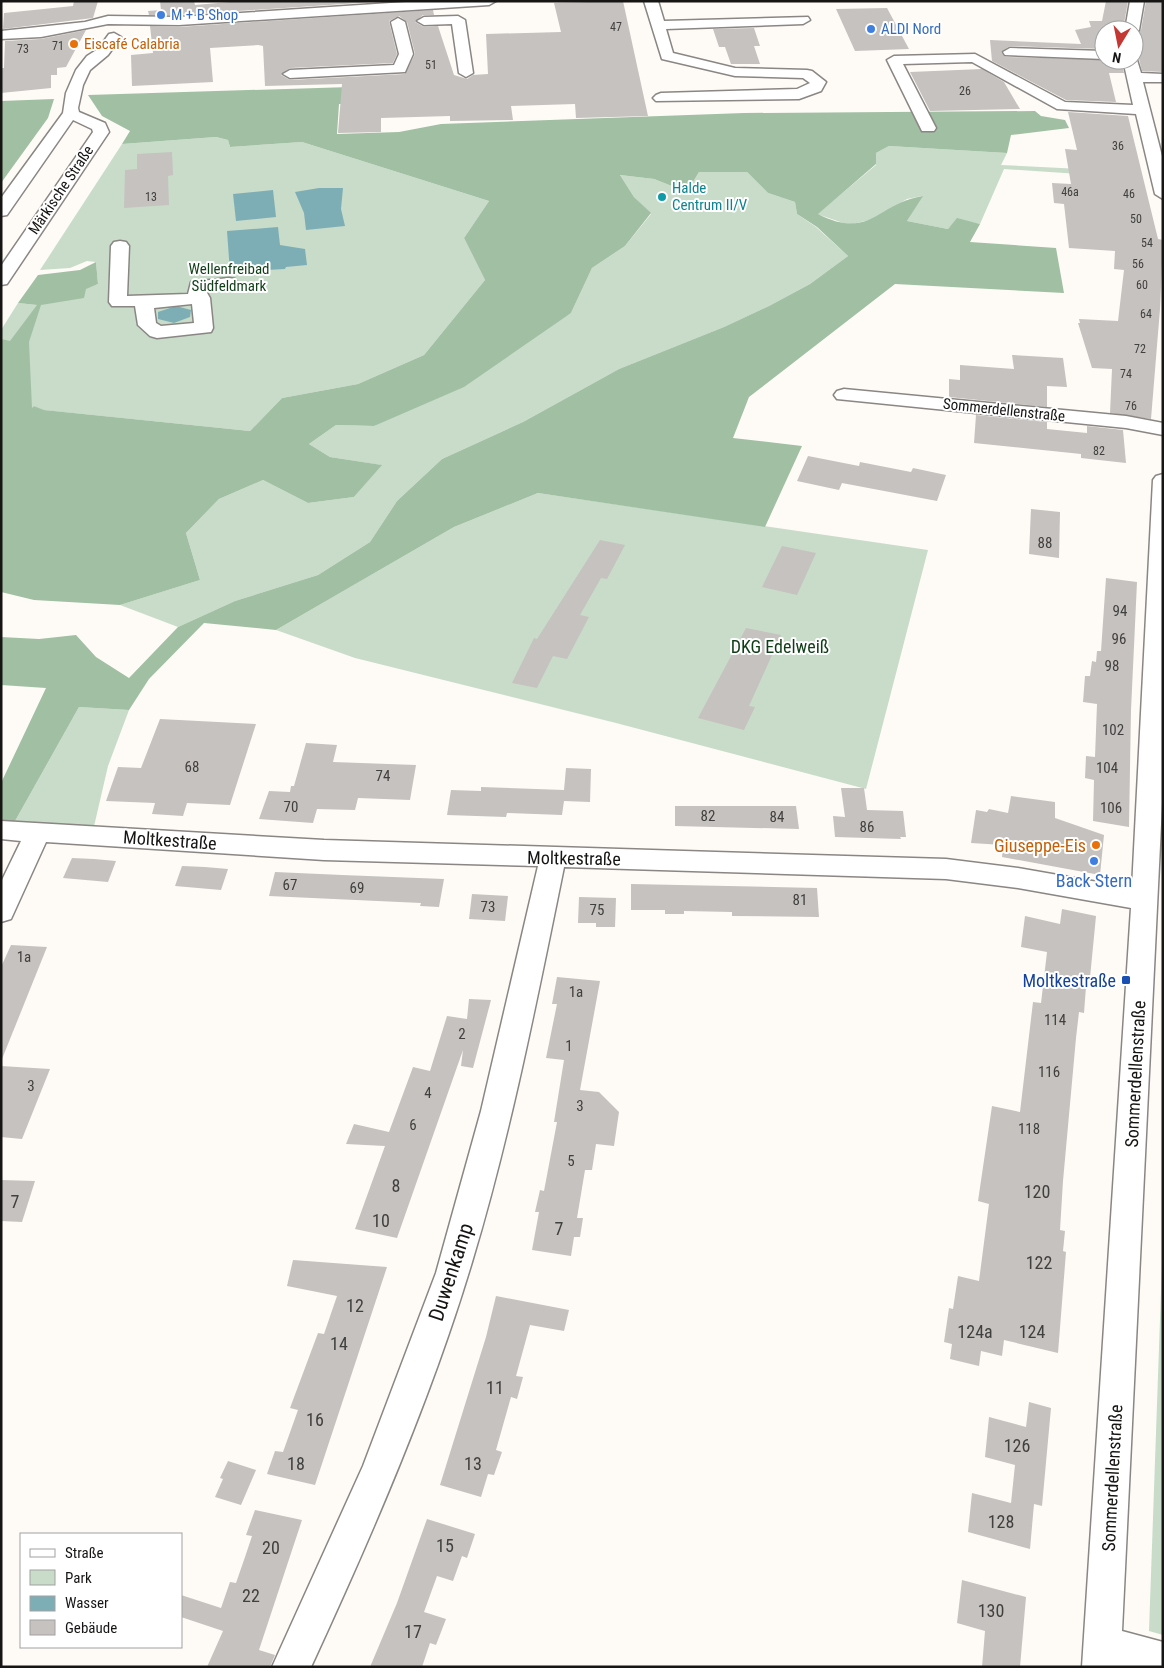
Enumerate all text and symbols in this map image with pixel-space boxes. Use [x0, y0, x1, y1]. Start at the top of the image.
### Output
place label: M + B Shop [171, 6, 238, 24]
marker: M + B Shop [155, 9, 167, 21]
house number: 47 [610, 20, 622, 34]
place label: ALDI Nord [881, 20, 941, 38]
north arrow [1094, 20, 1144, 70]
marker: ALDI Nord [865, 23, 877, 35]
place label: Eiscafé Calabria [84, 35, 180, 53]
marker: Eiscafé Calabria [68, 38, 80, 50]
house number: 71 [52, 39, 64, 53]
house number: 73 [17, 42, 29, 56]
text: N [1111, 49, 1122, 66]
house number: 51 [425, 58, 437, 72]
house number: 26 [959, 84, 971, 98]
house number: 36 [1112, 139, 1124, 153]
street label: Märkische Straße [25, 142, 97, 238]
place label: Halde Centrum II/V [672, 179, 748, 214]
house number: 46a [1061, 185, 1079, 199]
house number: 46 [1123, 187, 1135, 201]
house number: 13 [145, 190, 157, 204]
marker: Halde Centrum II/V [656, 191, 668, 203]
house number: 50 [1130, 212, 1142, 226]
house number: 54 [1141, 236, 1153, 250]
house number: 56 [1132, 257, 1144, 271]
park label: Wellenfreibad Südfeldmark [188, 260, 270, 295]
house number: 60 [1136, 278, 1148, 292]
house number: 64 [1140, 307, 1152, 321]
house number: 72 [1134, 342, 1146, 356]
house number: 74 [1120, 367, 1132, 381]
street label: Sommerdellenstraße [942, 395, 1066, 425]
house number: 76 [1125, 399, 1137, 413]
house number: 82 [1093, 444, 1105, 458]
house number: 88 [1038, 534, 1052, 552]
house number: 94 [1113, 602, 1127, 620]
house number: 96 [1112, 630, 1126, 648]
park label: DKG Edelweiß [731, 636, 829, 657]
house number: 98 [1105, 657, 1119, 675]
house number: 102 [1102, 721, 1124, 739]
house number: 68 [185, 758, 199, 776]
house number: 104 [1096, 759, 1118, 777]
house number: 74 [376, 767, 390, 785]
house number: 70 [284, 798, 298, 816]
house number: 106 [1100, 799, 1122, 817]
house number: 82 [701, 807, 715, 825]
house number: 84 [770, 808, 784, 826]
house number: 86 [860, 818, 874, 836]
street label: Moltkestraße [123, 826, 217, 854]
place label: Giuseppe-Eis [994, 835, 1086, 856]
marker: Giuseppe-Eis [1090, 839, 1102, 851]
street label: Moltkestraße [527, 847, 621, 869]
marker: Back Stern [1088, 855, 1100, 867]
place label: Back Stern [1056, 870, 1132, 891]
house number: 67 [283, 876, 297, 894]
house number: 69 [350, 879, 364, 897]
house number: 81 [793, 891, 807, 909]
house number: 73 [481, 898, 495, 916]
house number: 75 [590, 901, 604, 919]
house number: 1a [17, 948, 31, 966]
place label: Moltkestraße [1022, 970, 1116, 991]
marker: Moltkestraße [1120, 974, 1132, 986]
house number: 1a [569, 983, 583, 1001]
street label: Sommerdellenstraße [1121, 1000, 1149, 1148]
house number: 114 [1044, 1011, 1066, 1029]
house number: 2 [458, 1025, 466, 1043]
house number: 1 [565, 1037, 573, 1055]
house number: 116 [1038, 1063, 1060, 1081]
house number: 3 [27, 1077, 35, 1095]
house number: 4 [424, 1084, 432, 1102]
house number: 3 [576, 1097, 584, 1115]
house number: 6 [409, 1116, 417, 1134]
house number: 118 [1018, 1120, 1040, 1138]
house number: 5 [567, 1152, 575, 1170]
house number: 8 [392, 1175, 400, 1196]
house number: 120 [1024, 1181, 1050, 1202]
house number: 7 [11, 1191, 20, 1212]
house number: 10 [372, 1210, 390, 1231]
house number: 7 [555, 1218, 564, 1239]
street label: Duwenkamp [424, 1220, 478, 1324]
house number: 122 [1026, 1252, 1052, 1273]
house number: 12 [346, 1295, 364, 1316]
house number: 124a [957, 1321, 993, 1342]
house number: 124 [1019, 1321, 1045, 1342]
house number: 14 [330, 1333, 348, 1354]
house number: 11 [486, 1377, 504, 1398]
street label: Sommerdellenstraße [1098, 1404, 1126, 1552]
house number: 16 [306, 1409, 324, 1430]
house number: 126 [1004, 1435, 1030, 1456]
house number: 18 [287, 1453, 305, 1474]
house number: 13 [464, 1453, 482, 1474]
house number: 128 [988, 1511, 1014, 1532]
legend [20, 1533, 182, 1648]
house number: 15 [436, 1535, 454, 1556]
house number: 20 [262, 1537, 280, 1558]
text: Straße [65, 1544, 104, 1562]
text: Park [65, 1569, 92, 1587]
house number: 22 [242, 1585, 260, 1606]
text: Wasser [65, 1594, 109, 1612]
house number: 130 [978, 1600, 1004, 1621]
text: Gebäude [65, 1619, 117, 1637]
house number: 17 [404, 1621, 422, 1642]

